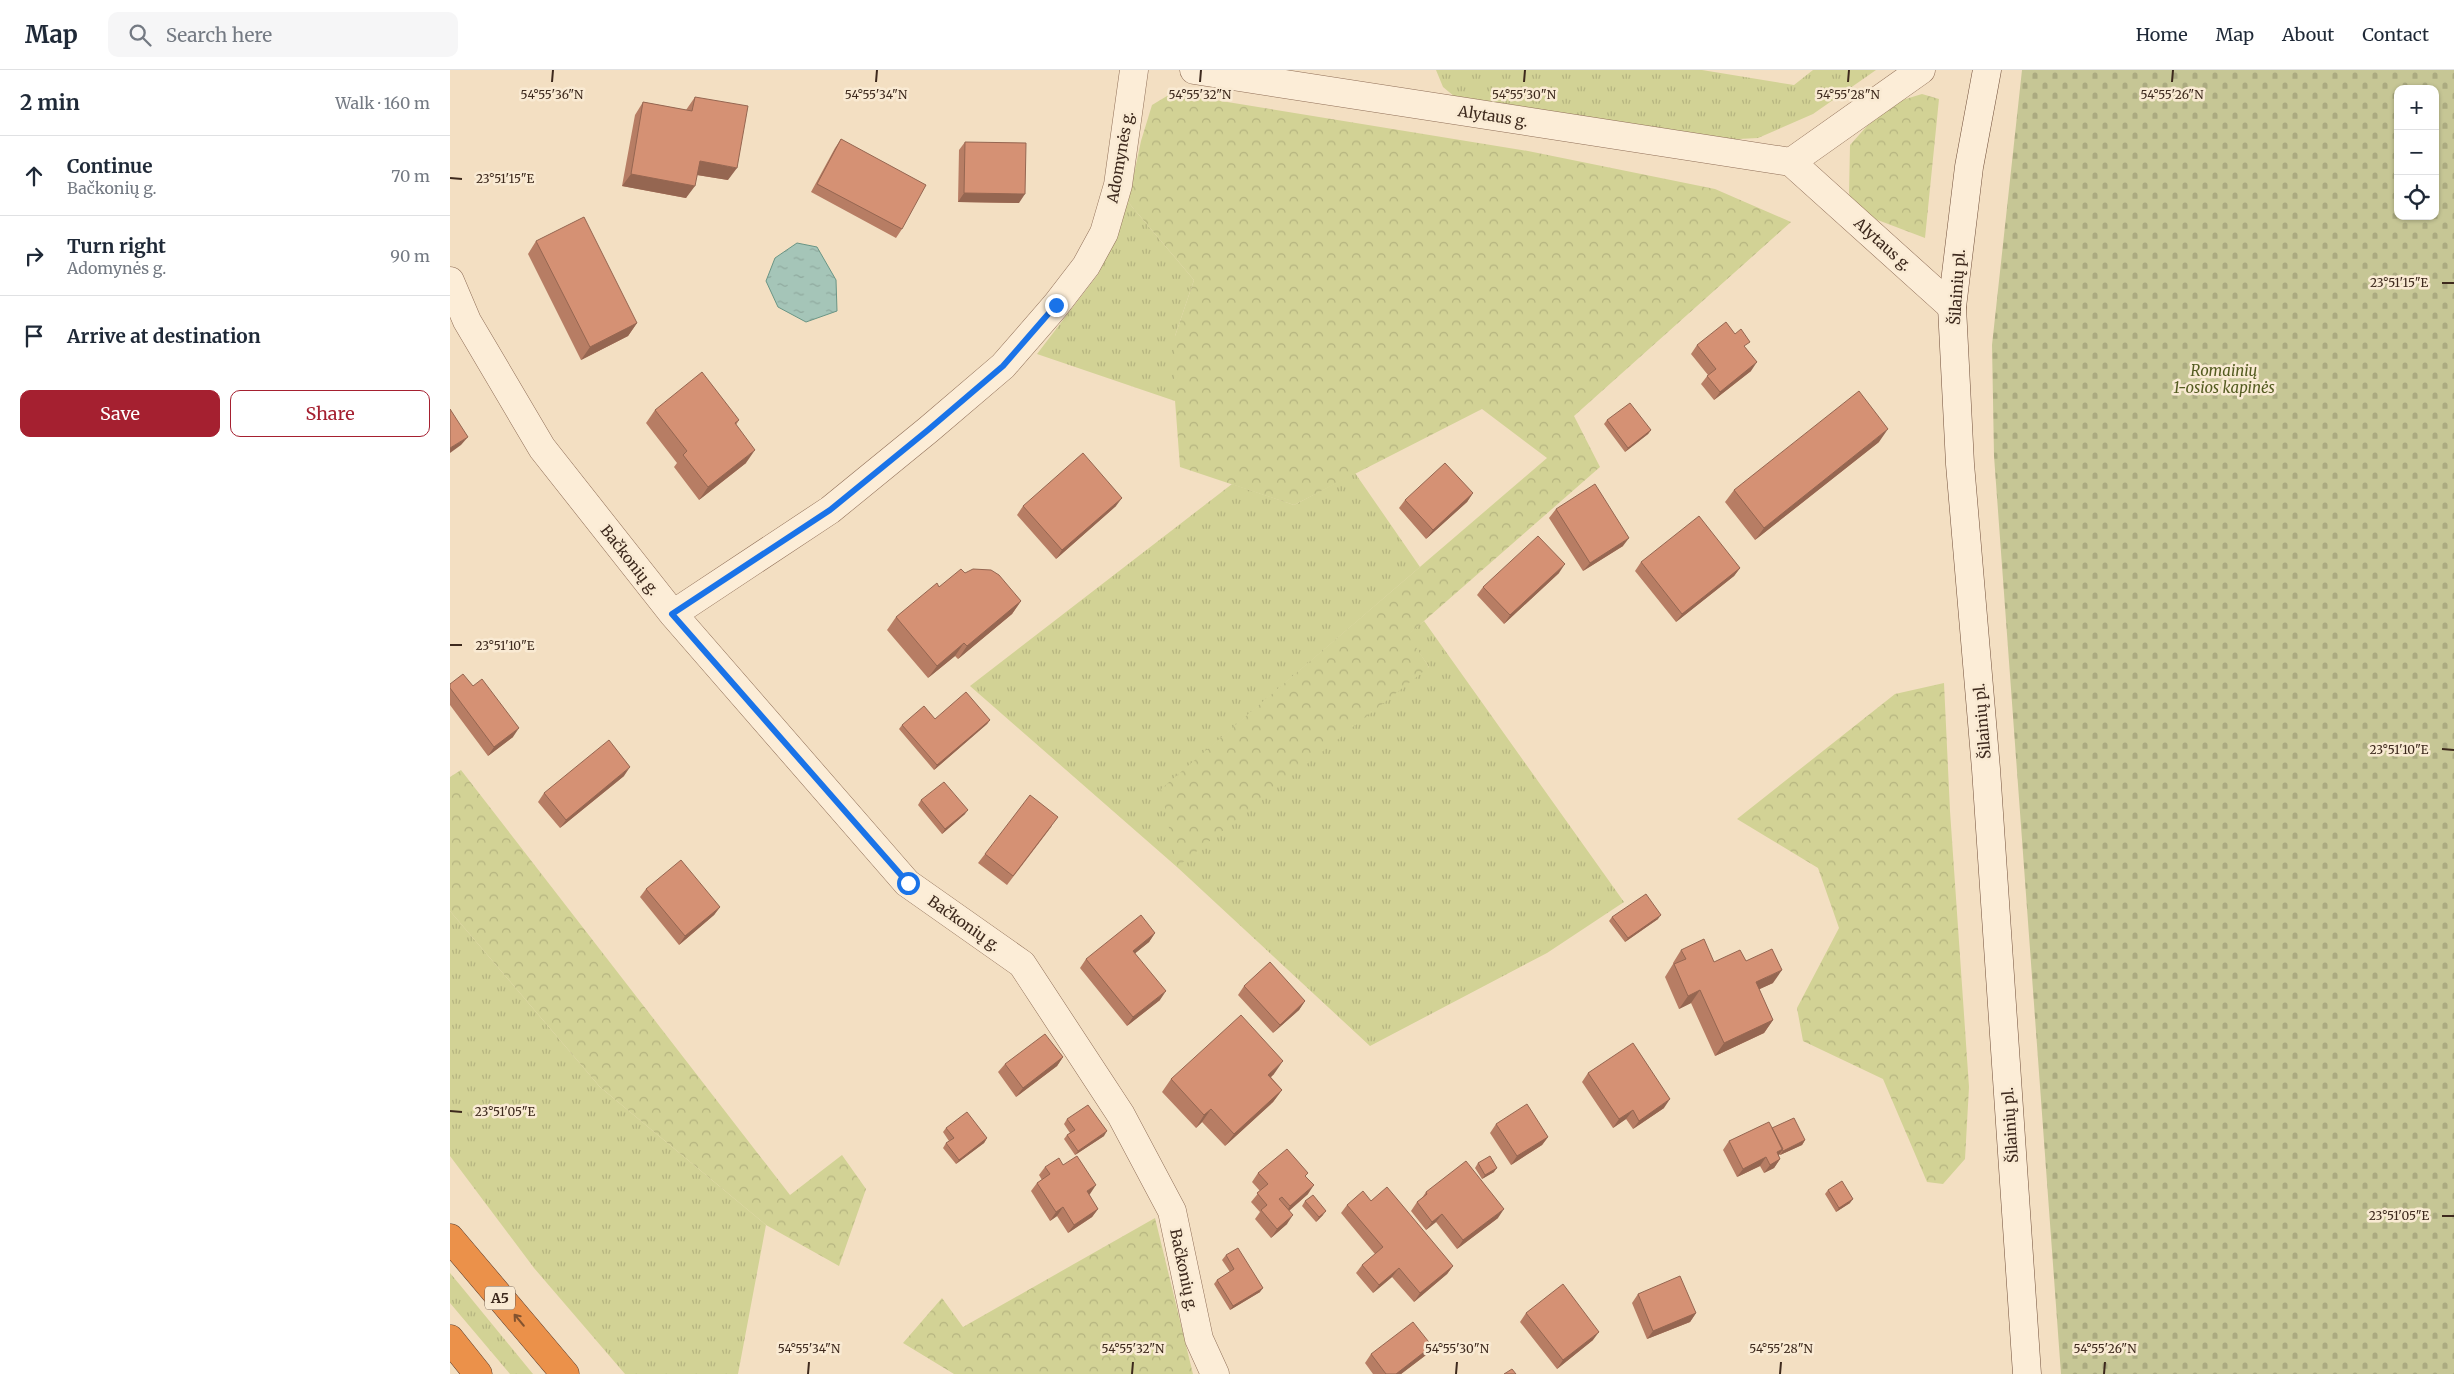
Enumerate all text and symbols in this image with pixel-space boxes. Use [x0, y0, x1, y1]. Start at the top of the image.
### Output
search box [108, 12, 458, 57]
text: Map [25, 19, 78, 50]
icon: search [126, 21, 154, 49]
text: Search here [166, 23, 272, 47]
text: Home [2136, 23, 2188, 46]
text: Map [2216, 23, 2254, 46]
text: About [2282, 23, 2334, 46]
text: Contact [2362, 23, 2429, 46]
map controls [2394, 85, 2439, 220]
button: + [2394, 85, 2439, 130]
text: 54°55'36"N [521, 87, 584, 102]
text: 54°55'34"N [845, 87, 908, 102]
text: 54°55'32"N [1169, 87, 1232, 102]
text: 54°55'30"N [1492, 87, 1557, 102]
text: 54°55'28"N [1816, 87, 1880, 102]
text: 54°55'26"N [2141, 87, 2204, 102]
text: 2 min [20, 89, 80, 116]
text: Walk · 160 m [335, 93, 430, 113]
street label: Alytaus g. [1456, 101, 1529, 131]
street label: Adomynės g. [1102, 110, 1137, 205]
button: − [2394, 130, 2439, 175]
text: Continue [67, 154, 153, 178]
icon: ahead [20, 162, 48, 190]
text: 70 m [391, 166, 430, 186]
text: 23°51'15"E [476, 171, 534, 186]
button: locate [2394, 175, 2439, 220]
text: Bačkonių g. [67, 178, 157, 198]
street label: Alytaus g. [1850, 213, 1916, 275]
text: Turn right [67, 234, 166, 258]
icon: right [20, 242, 48, 270]
text: 90 m [390, 246, 430, 266]
street label: Šilainių pl. [1944, 248, 1969, 326]
text: Adomynės g. [67, 258, 166, 278]
text: 23°51'15"E [2370, 275, 2428, 290]
route end [1045, 294, 1068, 317]
icon: arrive [20, 322, 48, 350]
text: Arrive at destination [67, 324, 261, 348]
park label: Romainių 1-osios kapinės [2173, 361, 2275, 397]
button: Save [20, 390, 220, 437]
button: Share [230, 390, 430, 437]
street label: Bačkonių g. [597, 521, 663, 599]
text: 23°51'10"E [476, 638, 535, 653]
street label: Šilainių pl. [1968, 682, 1995, 760]
text: 23°51'10"E [2370, 742, 2429, 757]
route start [897, 872, 920, 895]
street label: Bačkonių g. [924, 891, 1004, 955]
street label: Šilainių pl. [1997, 1086, 2022, 1164]
text: 23°51'05"E [475, 1104, 536, 1119]
text: 23°51'05"E [2369, 1208, 2430, 1223]
street label: Bačkonių g. [1166, 1227, 1202, 1313]
road number: A5 [485, 1286, 515, 1310]
one-way arrow [514, 1314, 525, 1327]
text: 54°55'34"N [778, 1341, 841, 1356]
text: 54°55'32"N [1102, 1341, 1165, 1356]
text: 54°55'30"N [1425, 1341, 1490, 1356]
text: 54°55'28"N [1749, 1341, 1813, 1356]
text: 54°55'26"N [2074, 1341, 2137, 1356]

